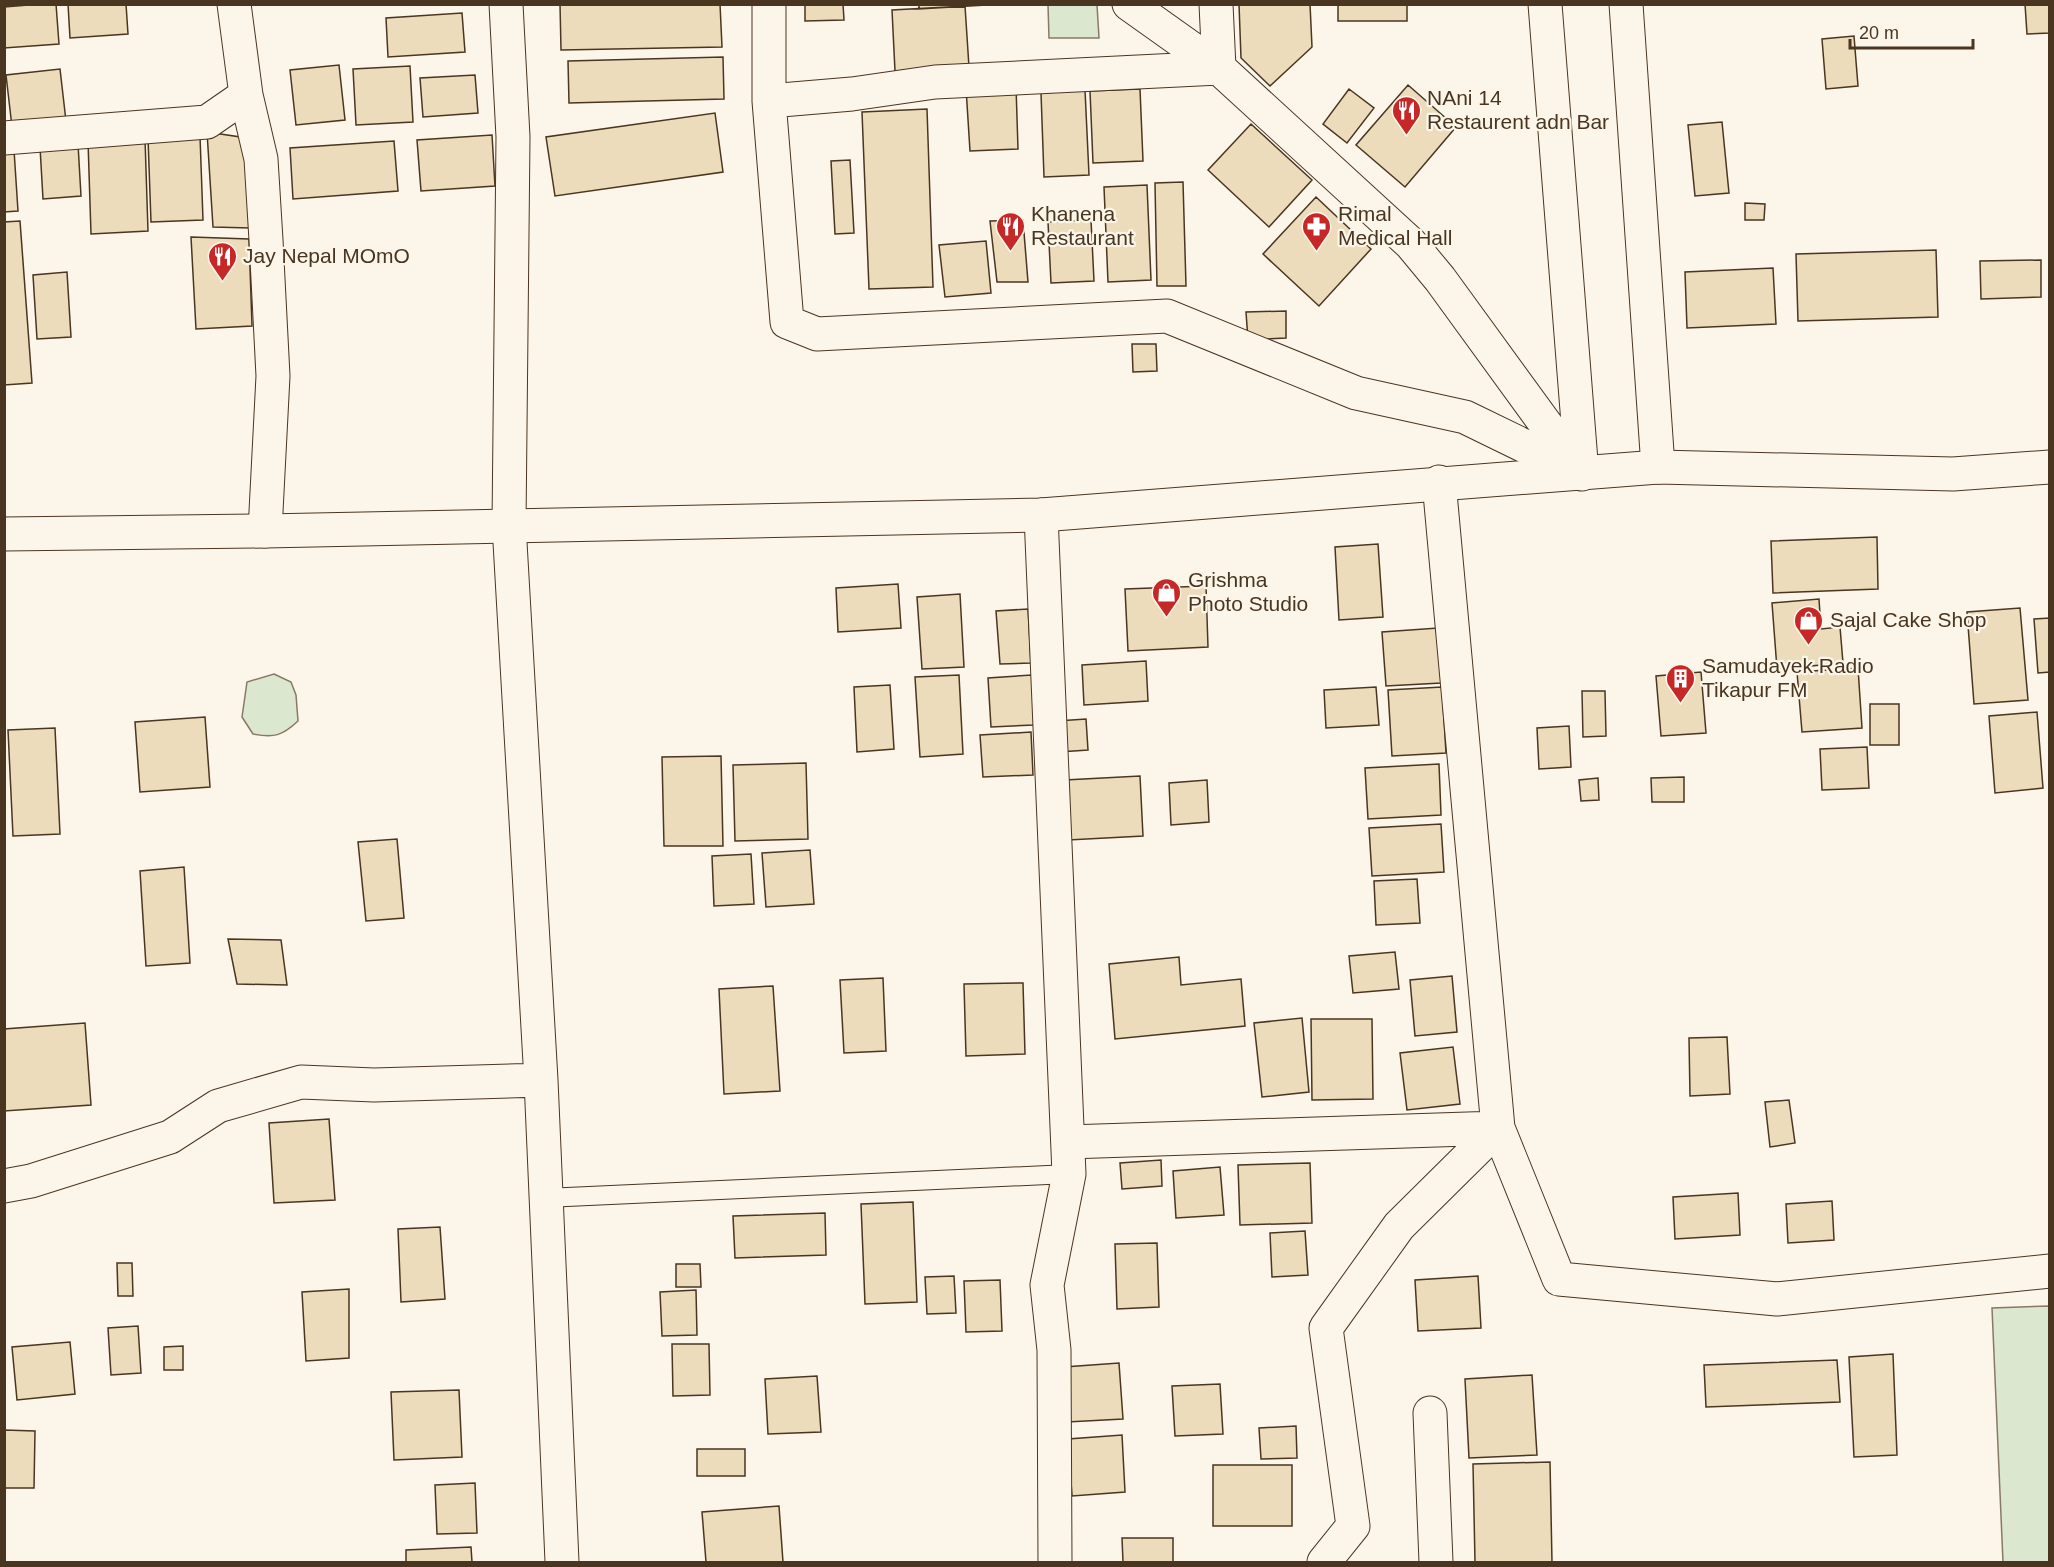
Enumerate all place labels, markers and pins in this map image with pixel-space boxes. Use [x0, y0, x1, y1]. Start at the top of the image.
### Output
place label: NAni 14 Restaurent adn Bar [1427, 86, 1609, 133]
restaurant icon: NAni 14 Restaurent adn Bar [1390, 94, 1422, 136]
place label: Khanena Restaurant [1031, 202, 1134, 249]
place label: Rimal Medical Hall [1338, 202, 1452, 249]
restaurant icon: Khanena Restaurant [994, 210, 1026, 252]
pharmacy icon: Rimal Medical Hall [1301, 210, 1333, 252]
restaurant icon: Jay Nepal MOmO [206, 240, 238, 282]
place label: Jay Nepal MOmO [243, 244, 410, 267]
place label: Grishma Photo Studio [1188, 568, 1308, 615]
shop icon: Grishma Photo Studio [1151, 576, 1183, 618]
shop icon: Sajal Cake Shop [1793, 604, 1825, 646]
place label: Sajal Cake Shop [1830, 608, 1986, 631]
place label: Samudayek Radio Tikapur FM [1702, 654, 1874, 701]
building icon: Samudayek Radio Tikapur FM [1665, 662, 1697, 704]

